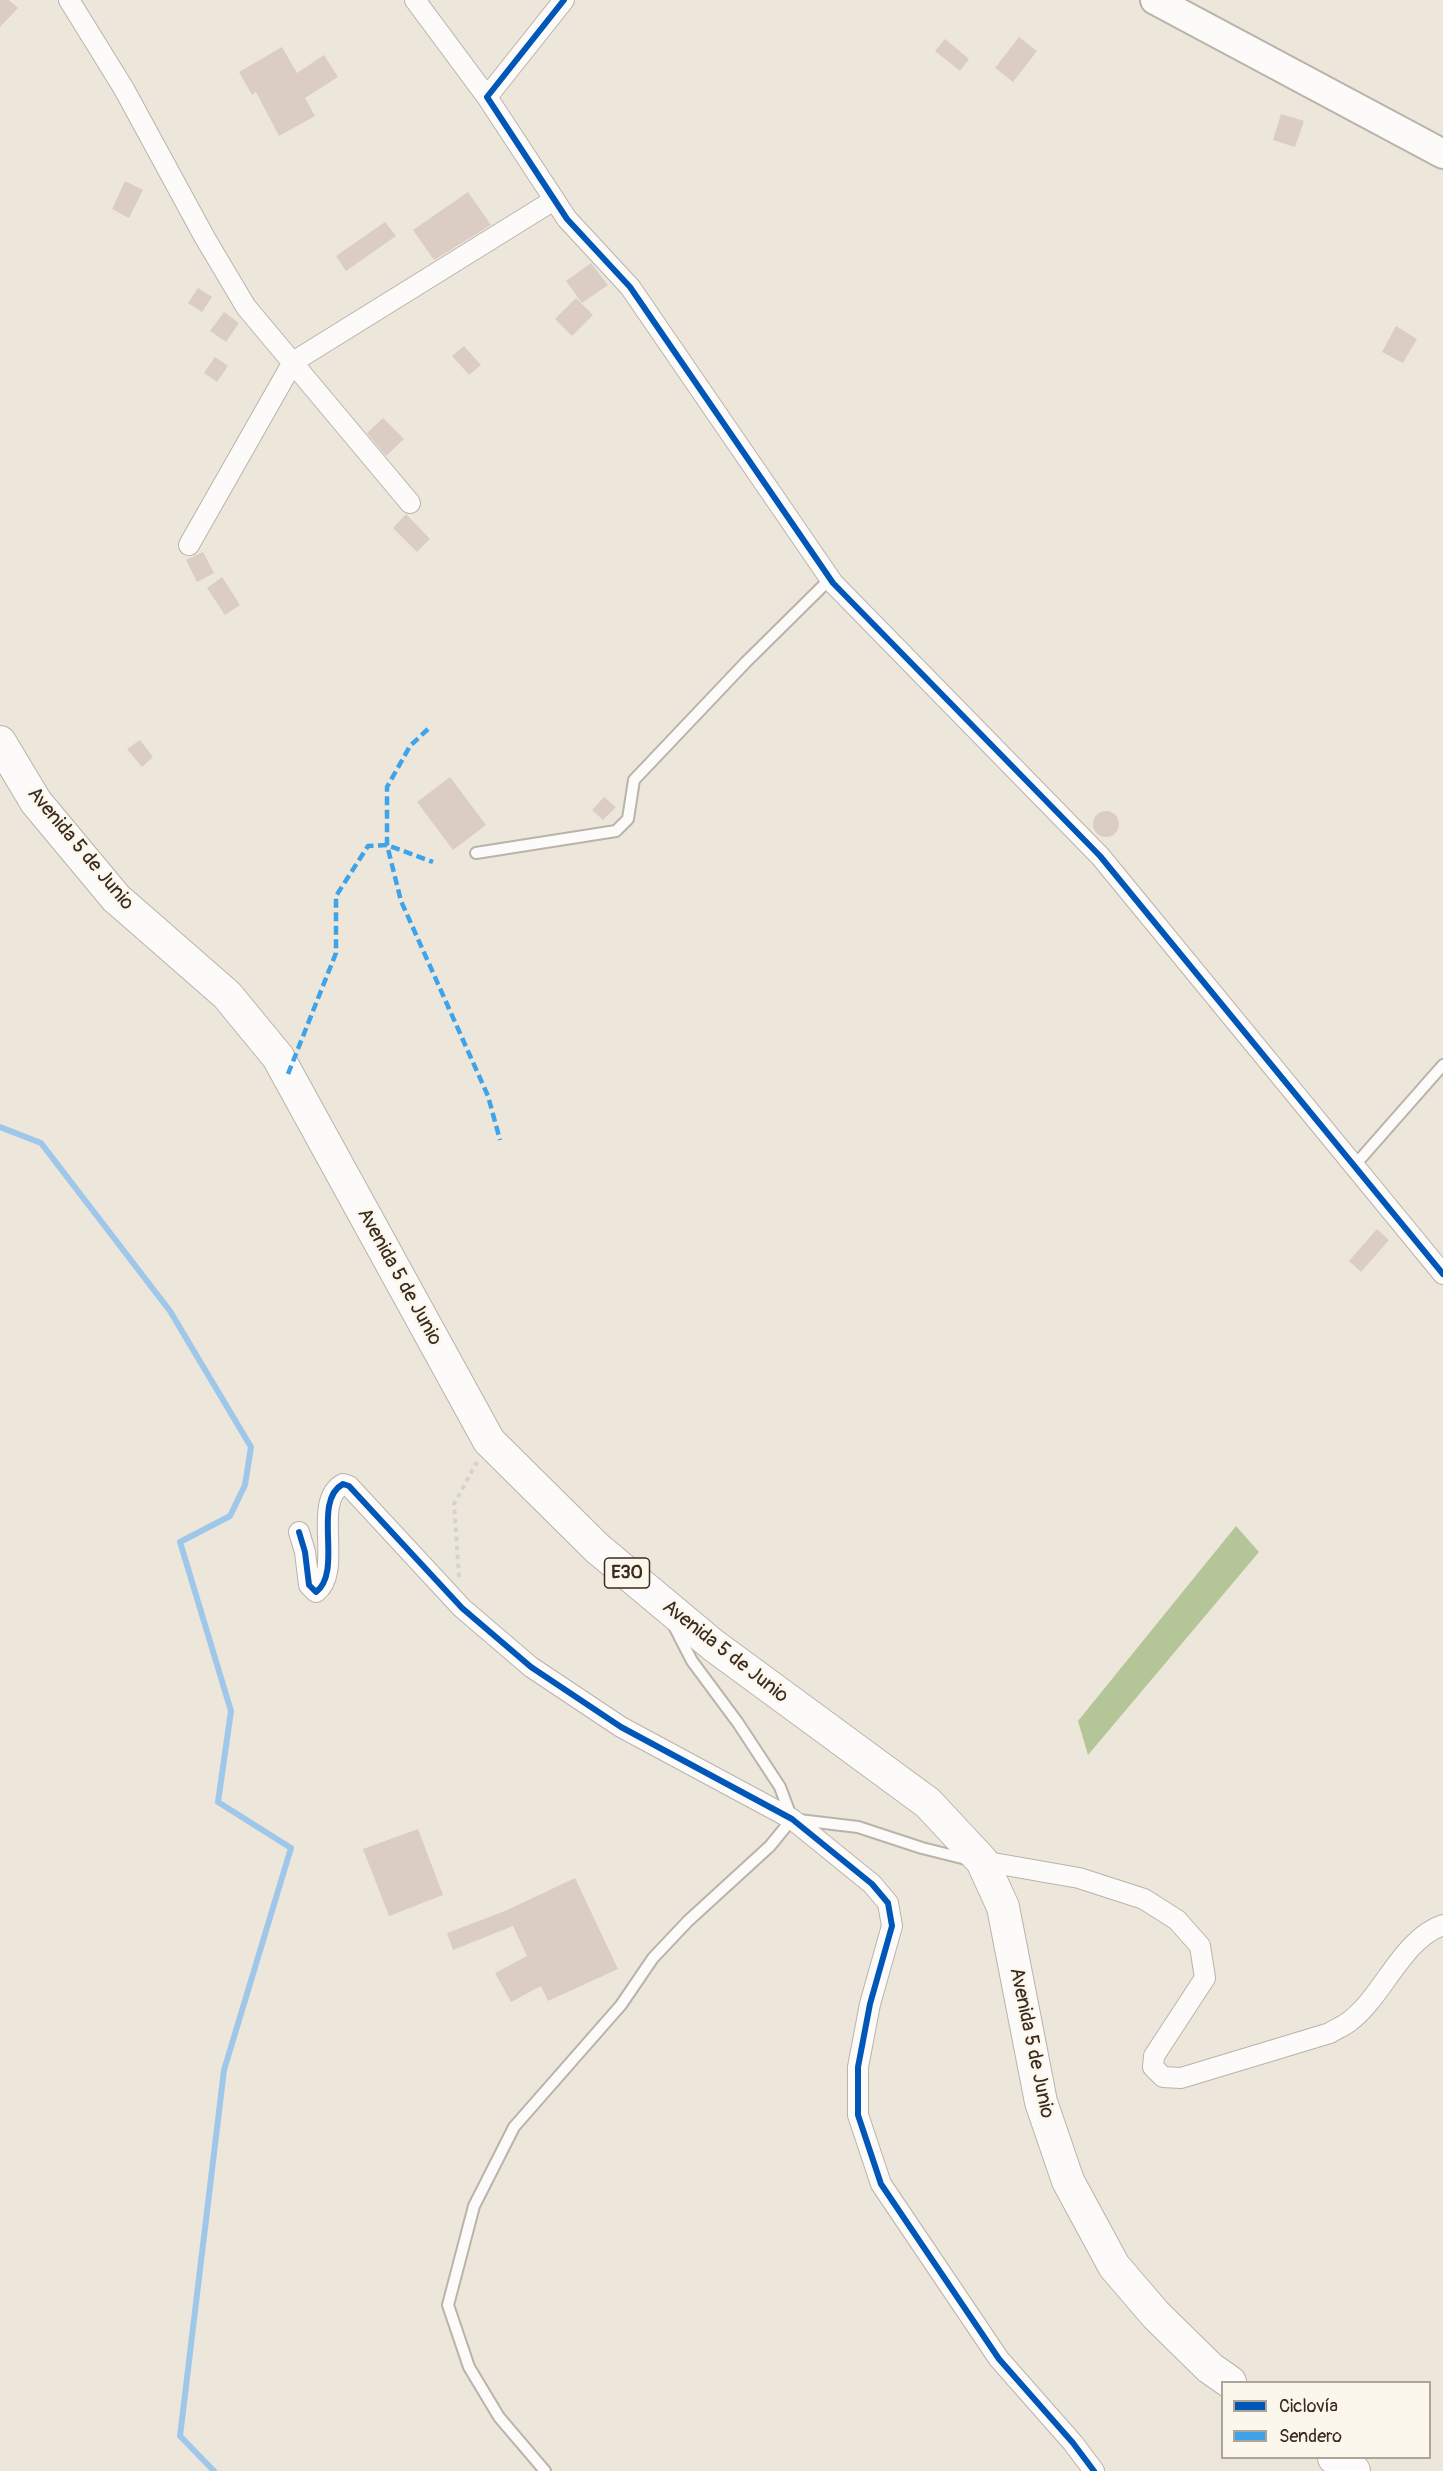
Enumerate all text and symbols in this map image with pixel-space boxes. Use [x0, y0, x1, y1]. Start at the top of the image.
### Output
street label: Avenida 5 de Junio [22, 783, 138, 915]
street label: Avenida 5 de Junio [351, 1204, 447, 1350]
road number: E30 [604, 1558, 650, 1588]
street label: Avenida 5 de Junio [657, 1595, 793, 1709]
street label: Avenida 5 de Junio [1003, 1966, 1059, 2120]
legend [1221, 2381, 1431, 2459]
text: Ciclovía [1279, 2395, 1338, 2418]
text: Sendero [1279, 2425, 1342, 2448]

